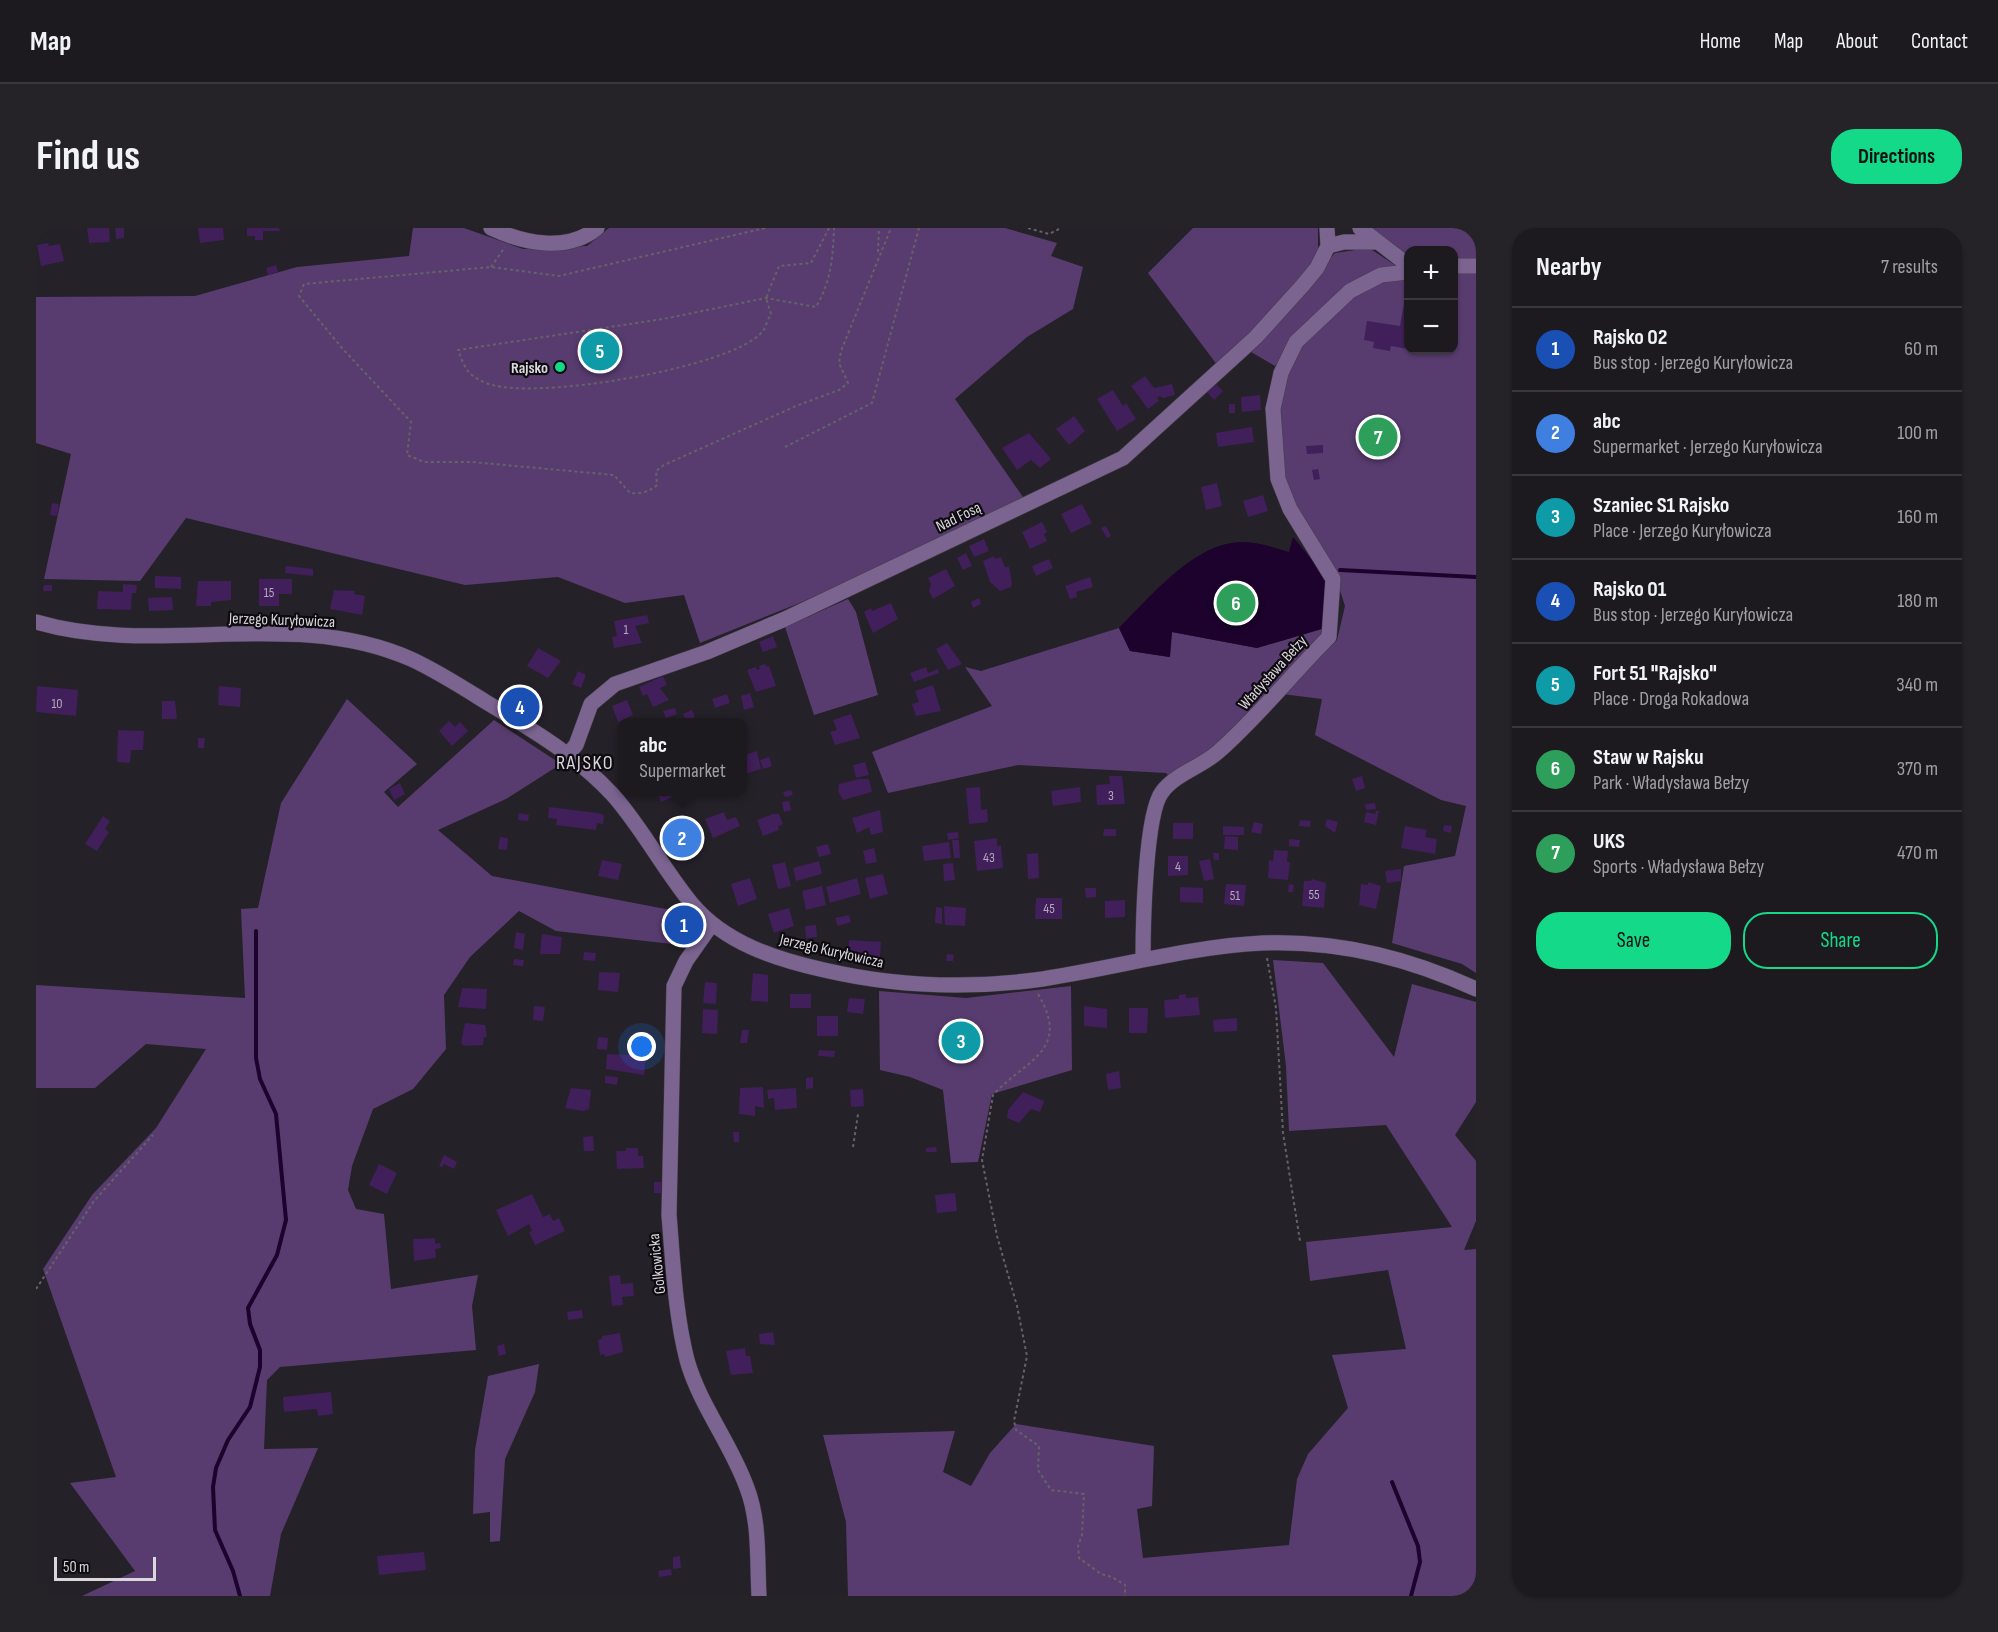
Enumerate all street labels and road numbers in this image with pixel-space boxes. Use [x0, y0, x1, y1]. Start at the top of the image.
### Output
street label: Nad Fosą [933, 498, 984, 536]
street label: Jerzego Kuryłowicza [228, 609, 335, 632]
street label: Władysława Bełzy [1235, 632, 1311, 714]
street label: Jerzego Kuryłowicza [777, 930, 886, 973]
street label: Golkowicka [645, 1233, 670, 1295]

